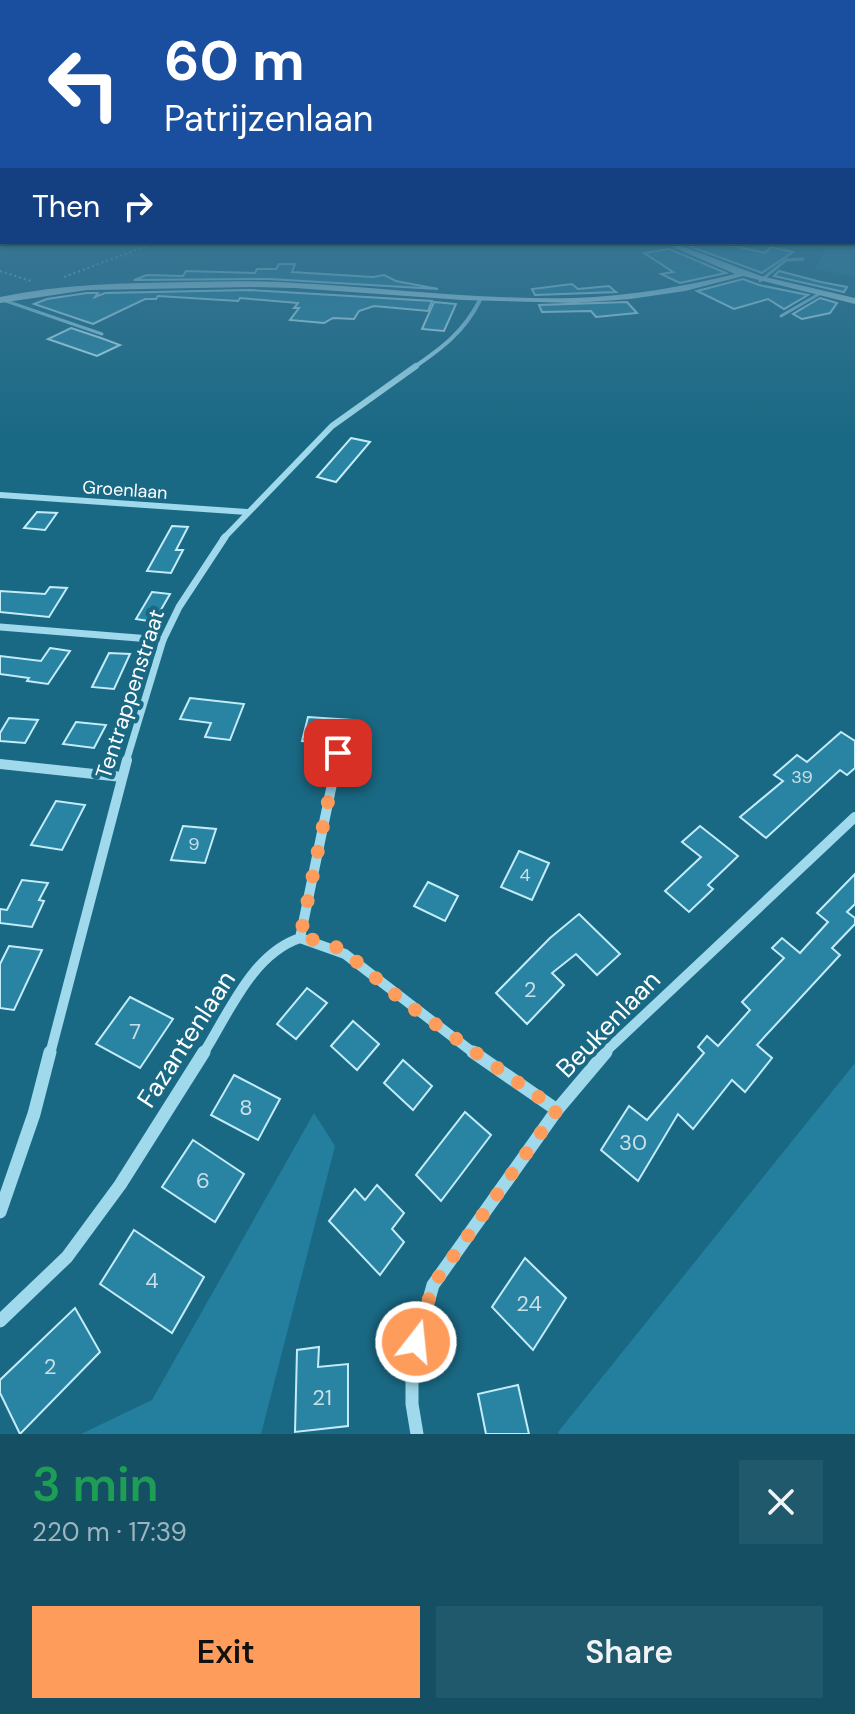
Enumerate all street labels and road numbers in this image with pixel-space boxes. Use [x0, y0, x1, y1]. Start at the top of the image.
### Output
street label: Groenlaan [82, 475, 168, 505]
street label: Tentrappenstraat [89, 606, 171, 782]
street label: Beukenlaan [548, 963, 668, 1085]
street label: Fazantenlaan [129, 964, 243, 1114]

